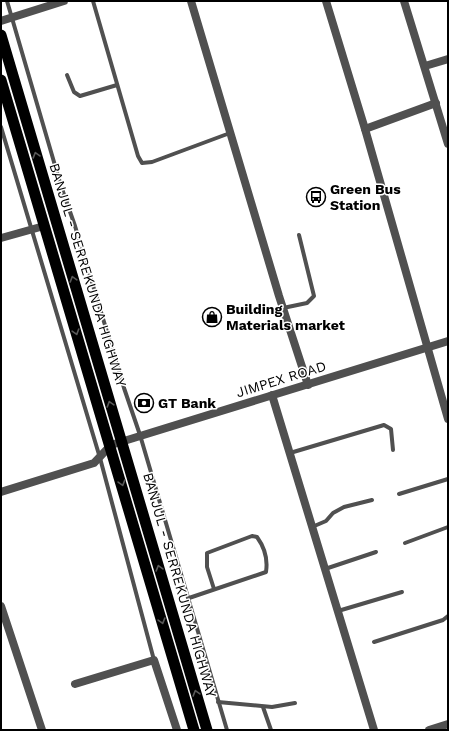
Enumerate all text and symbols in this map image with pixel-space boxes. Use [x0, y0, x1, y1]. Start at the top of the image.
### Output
one-way arrow [32, 151, 41, 158]
street label: BANJUL - SERREKUNDA HIGHWAY [46, 161, 130, 389]
place label: Green Bus Station [330, 181, 401, 213]
bus stop icon: Green Bus Station [305, 186, 327, 208]
one-way arrow [69, 276, 78, 283]
place label: Building Materials market [226, 301, 345, 333]
shop icon: Building Materials market [201, 306, 223, 328]
one-way arrow [71, 328, 80, 335]
street label: JIMPEX ROAD [234, 358, 328, 400]
bank icon: GT Bank [133, 392, 155, 414]
place label: GT Bank [158, 395, 216, 411]
one-way arrow [106, 400, 115, 407]
street label: BANJUL - SERREKUNDA HIGHWAY [140, 471, 220, 699]
one-way arrow [117, 479, 126, 486]
one-way arrow [155, 565, 164, 572]
one-way arrow [157, 617, 166, 624]
one-way arrow [192, 689, 201, 696]

